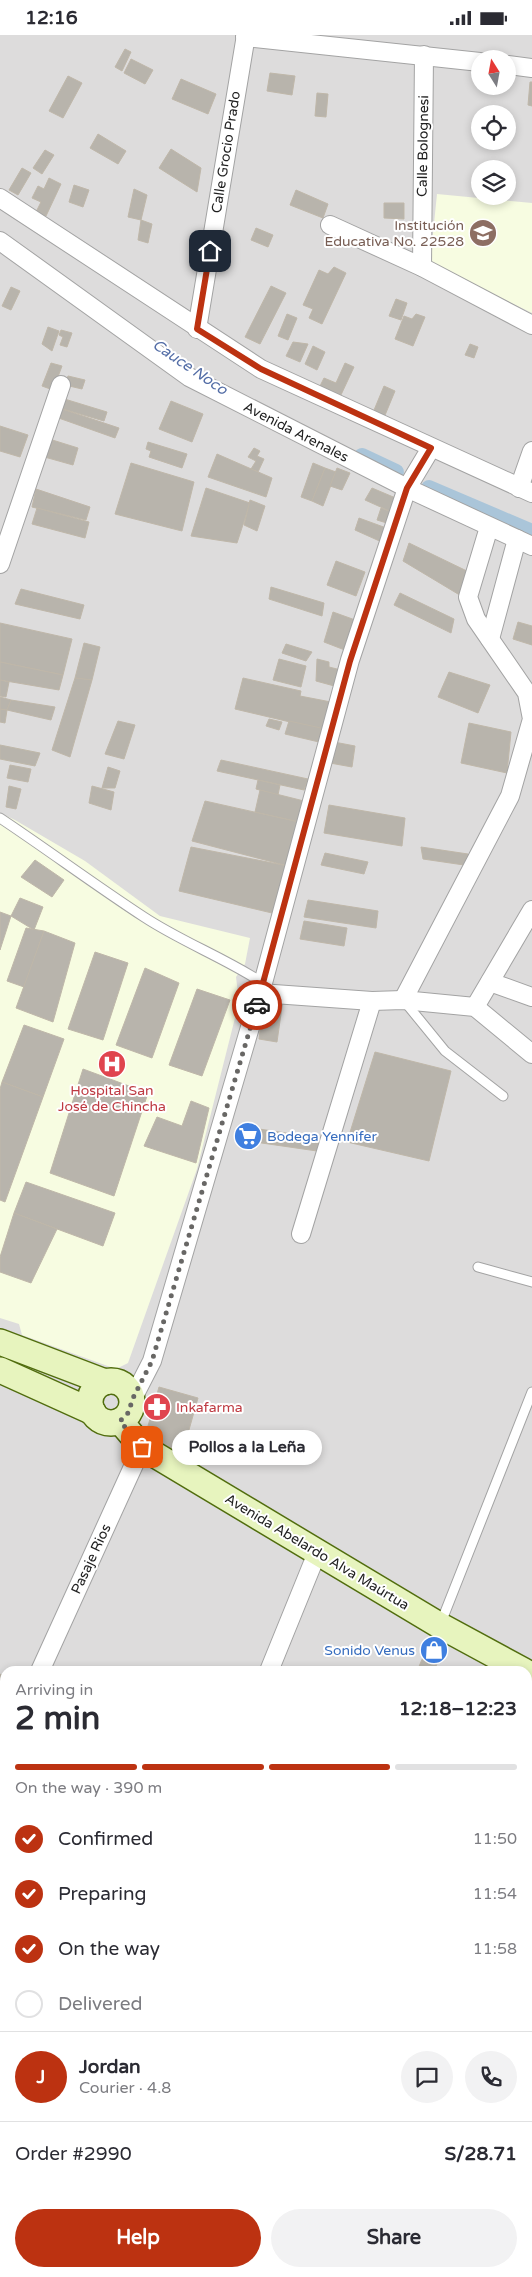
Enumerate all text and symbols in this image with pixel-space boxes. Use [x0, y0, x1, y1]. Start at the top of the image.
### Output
text: 12:16 [25, 7, 78, 29]
north arrow [471, 50, 516, 95]
map controls [471, 50, 516, 205]
street label: Calle Grocio Prado [208, 90, 244, 214]
street label: Calle Bolognesi [414, 95, 432, 197]
button: locate [471, 105, 516, 150]
button: layers [471, 160, 516, 205]
place label: Institución Educativa No. 22528 [324, 217, 464, 250]
school or university icon: Institución Educativa No. 22528 [468, 218, 498, 248]
pin [189, 230, 231, 272]
icon: home [196, 237, 224, 265]
water label: Cauce Noco [149, 335, 232, 399]
street label: Avenida Arenales [241, 398, 352, 466]
courier [232, 980, 282, 1030]
icon: car [243, 991, 271, 1019]
hospital icon: Hospital San José de Chincha [97, 1049, 127, 1079]
place label: Hospital San José de Chincha [58, 1082, 166, 1115]
supermarket icon: Bodega Yennifer [233, 1121, 263, 1151]
place label: Bodega Yennifer [267, 1128, 377, 1145]
pharmacy icon: Inkafarma [142, 1392, 172, 1422]
place label: Inkafarma [176, 1399, 243, 1416]
pin [121, 1426, 163, 1468]
callout: Pollos a la Leña [172, 1429, 322, 1465]
icon: bag [128, 1433, 156, 1461]
text: Pollos a la Leña [188, 1437, 306, 1457]
street label: Avenida Abelardo Alva Maúrtua [222, 1490, 412, 1614]
street label: Pasaje Rios [67, 1521, 115, 1597]
shop icon: Sonido Venus [419, 1635, 449, 1665]
place label: Sonido Venus [324, 1642, 415, 1659]
text: Arriving in [15, 1680, 93, 1700]
text: 12:18–12:23 [399, 1698, 517, 1720]
text: 2 min [15, 1700, 100, 1738]
text: On the way · 390 m [15, 1778, 162, 1798]
icon: check [15, 1825, 43, 1853]
text: Confirmed [58, 1828, 153, 1850]
text: 11:50 [473, 1829, 517, 1849]
icon: check [15, 1880, 43, 1908]
text: Preparing [58, 1883, 147, 1905]
text: 11:54 [473, 1884, 517, 1904]
icon: check [15, 1935, 43, 1963]
text: On the way [58, 1938, 160, 1960]
text: 11:58 [473, 1939, 517, 1959]
text: Delivered [58, 1993, 143, 2015]
button: chat [401, 2051, 453, 2103]
button: phone [465, 2051, 517, 2103]
text: Jordan [79, 2056, 141, 2078]
text: J [37, 2066, 45, 2088]
text: Courier · 4.8 [79, 2078, 171, 2098]
text: Order #2990 [15, 2143, 132, 2165]
text: S/28.71 [444, 2143, 517, 2165]
button: Help [15, 2209, 261, 2267]
button: Share [271, 2209, 517, 2267]

